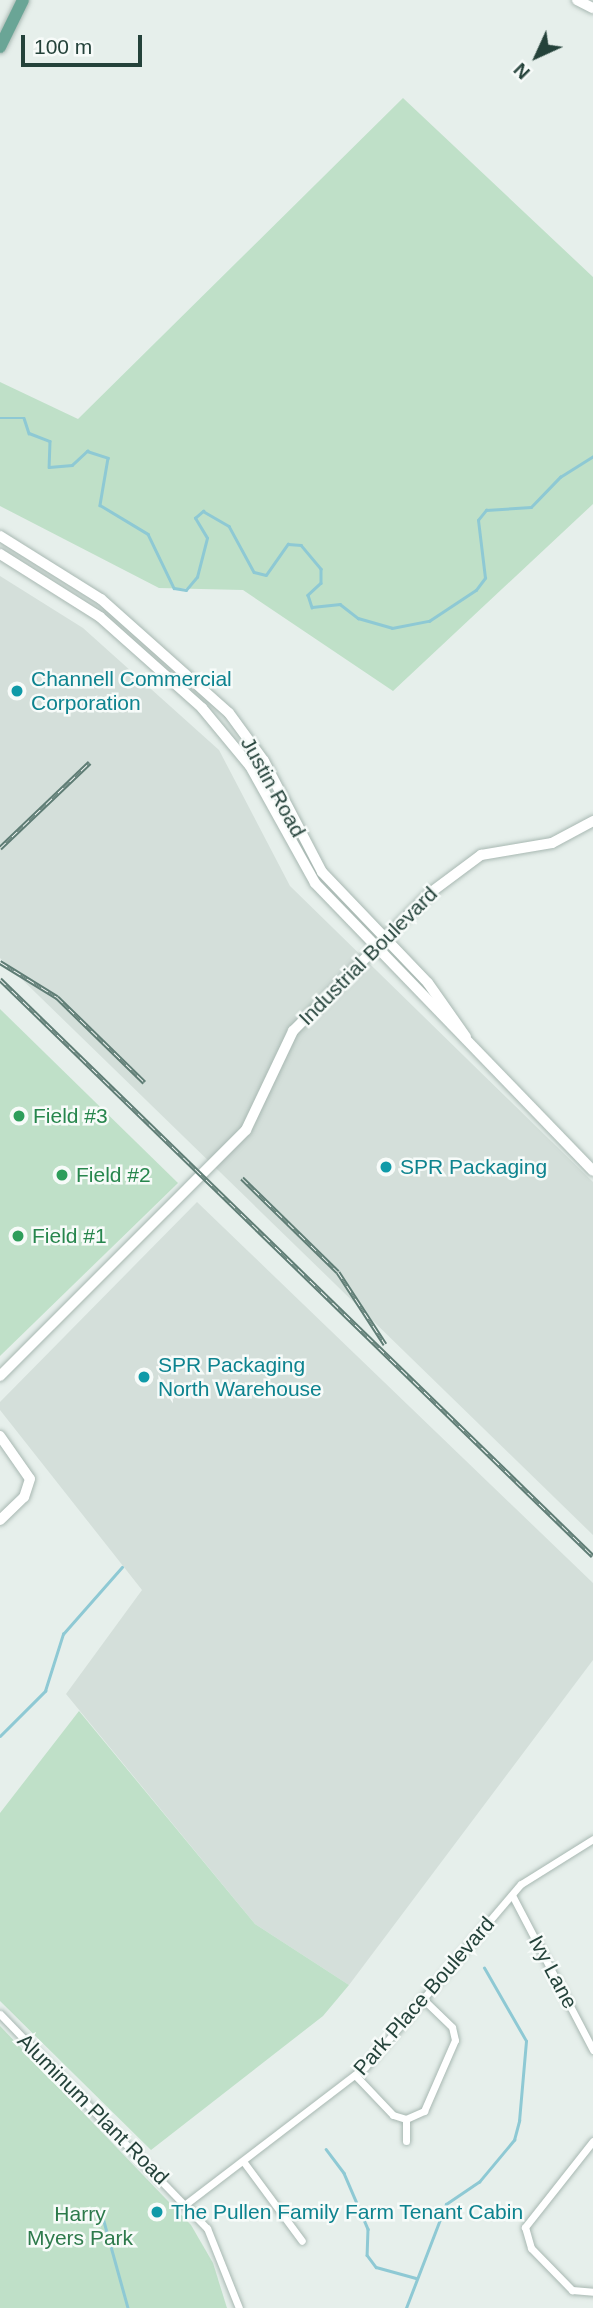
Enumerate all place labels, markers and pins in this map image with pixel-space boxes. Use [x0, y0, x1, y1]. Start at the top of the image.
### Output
place label: Channell Commercial Corporation [31, 666, 232, 716]
marker: Channell Commercial Corporation [9, 683, 25, 699]
place label: Field #3 [33, 1103, 108, 1129]
marker: Field #3 [11, 1108, 27, 1124]
place label: SPR Packaging [400, 1154, 547, 1180]
marker: SPR Packaging [378, 1159, 394, 1175]
place label: Field #2 [76, 1162, 151, 1188]
marker: Field #2 [54, 1167, 70, 1183]
place label: Field #1 [32, 1223, 107, 1249]
marker: Field #1 [10, 1228, 26, 1244]
place label: SPR Packaging North Warehouse [158, 1352, 322, 1402]
marker: SPR Packaging North Warehouse [136, 1369, 152, 1385]
place label: The Pullen Family Farm Tenant Cabin [171, 2199, 523, 2225]
marker: The Pullen Family Farm Tenant Cabin [149, 2204, 165, 2220]

